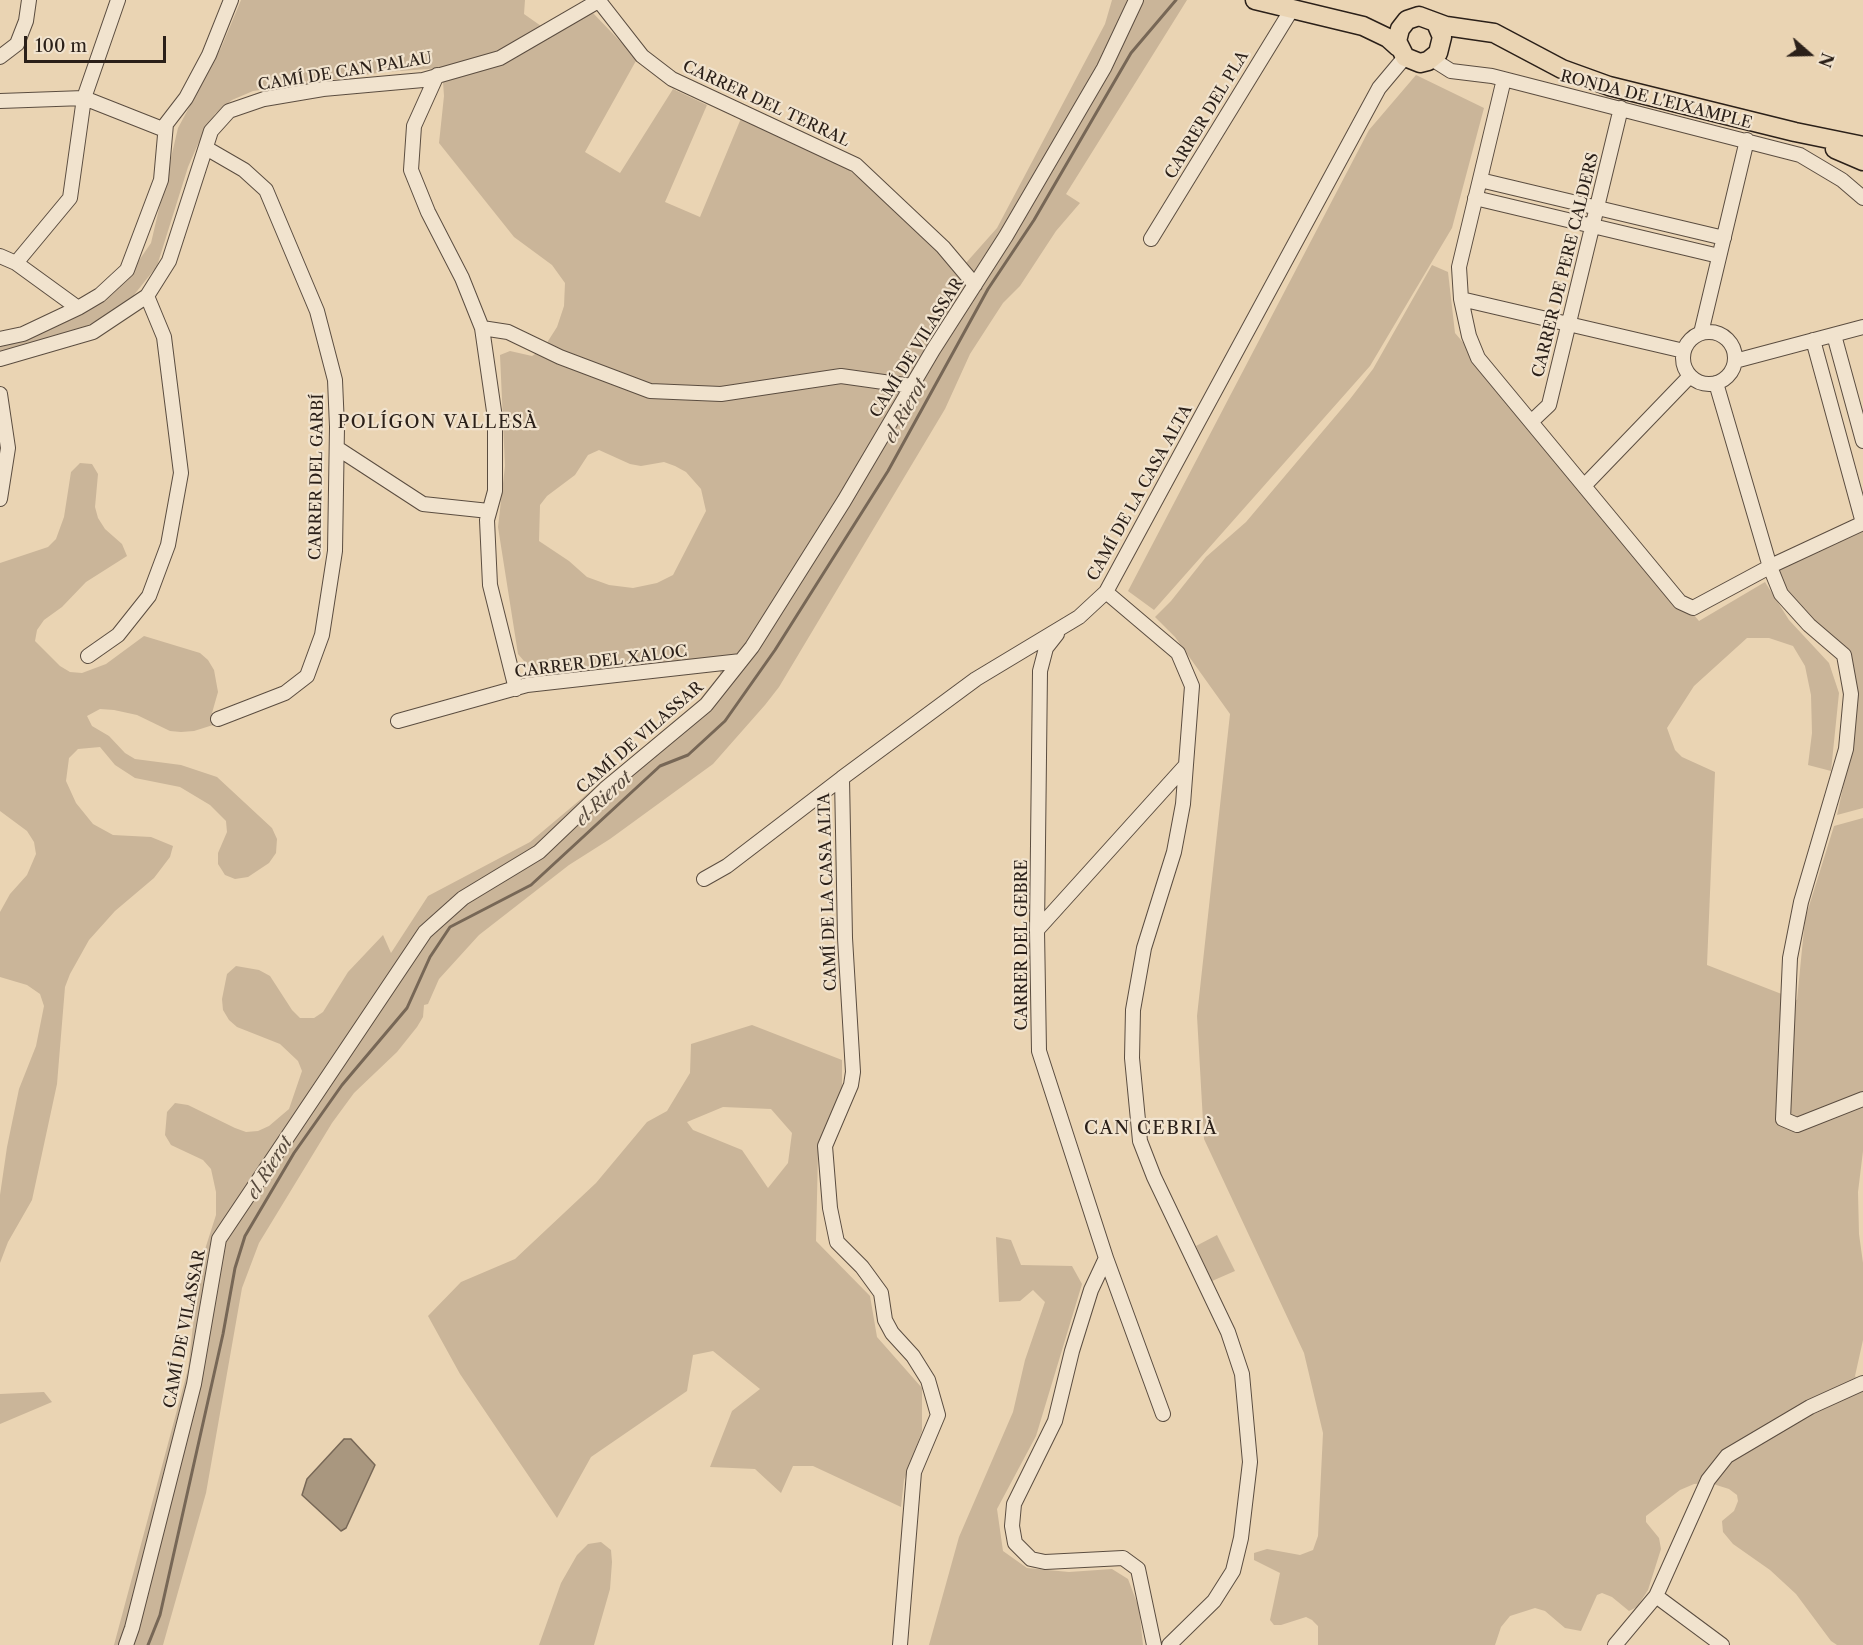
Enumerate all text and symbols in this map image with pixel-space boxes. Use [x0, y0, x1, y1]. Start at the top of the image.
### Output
scale bar [27, 24, 170, 62]
north arrow [1779, 24, 1839, 84]
text: 100 m [35, 35, 87, 57]
street label: CARRER DEL PLA [1161, 48, 1253, 182]
street label: CAMÍ DE CAN PALAU [257, 49, 433, 95]
text: N [1814, 50, 1838, 70]
street label: CARRER DEL TERRAL [680, 57, 852, 151]
street label: RONDA DE L'EIXAMPLE [1558, 67, 1754, 133]
street label: CARRER DE PERE CALDERS [1529, 151, 1603, 379]
street label: CAMÍ DE VILASSAR [866, 275, 968, 421]
water label: el Rierot [880, 375, 932, 447]
street label: CARRER DEL GARBÍ [306, 394, 328, 560]
street label: CAMÍ DE LA CASA ALTA [1084, 402, 1196, 584]
district label: POLÍGON VALLESÀ [337, 412, 539, 434]
street label: CARRER DEL XALOC [514, 642, 688, 682]
street label: CAMÍ DE VILASSAR [573, 678, 707, 798]
water label: el Rierot [571, 767, 637, 831]
street label: CAMÍ DE LA CASA ALTA [815, 793, 841, 991]
street label: CARRER DEL GEBRE [1012, 860, 1032, 1030]
district label: CAN CEBRIÀ [1084, 1118, 1218, 1140]
water label: el Rierot [242, 1133, 298, 1203]
street label: CAMÍ DE VILASSAR [160, 1248, 210, 1410]

